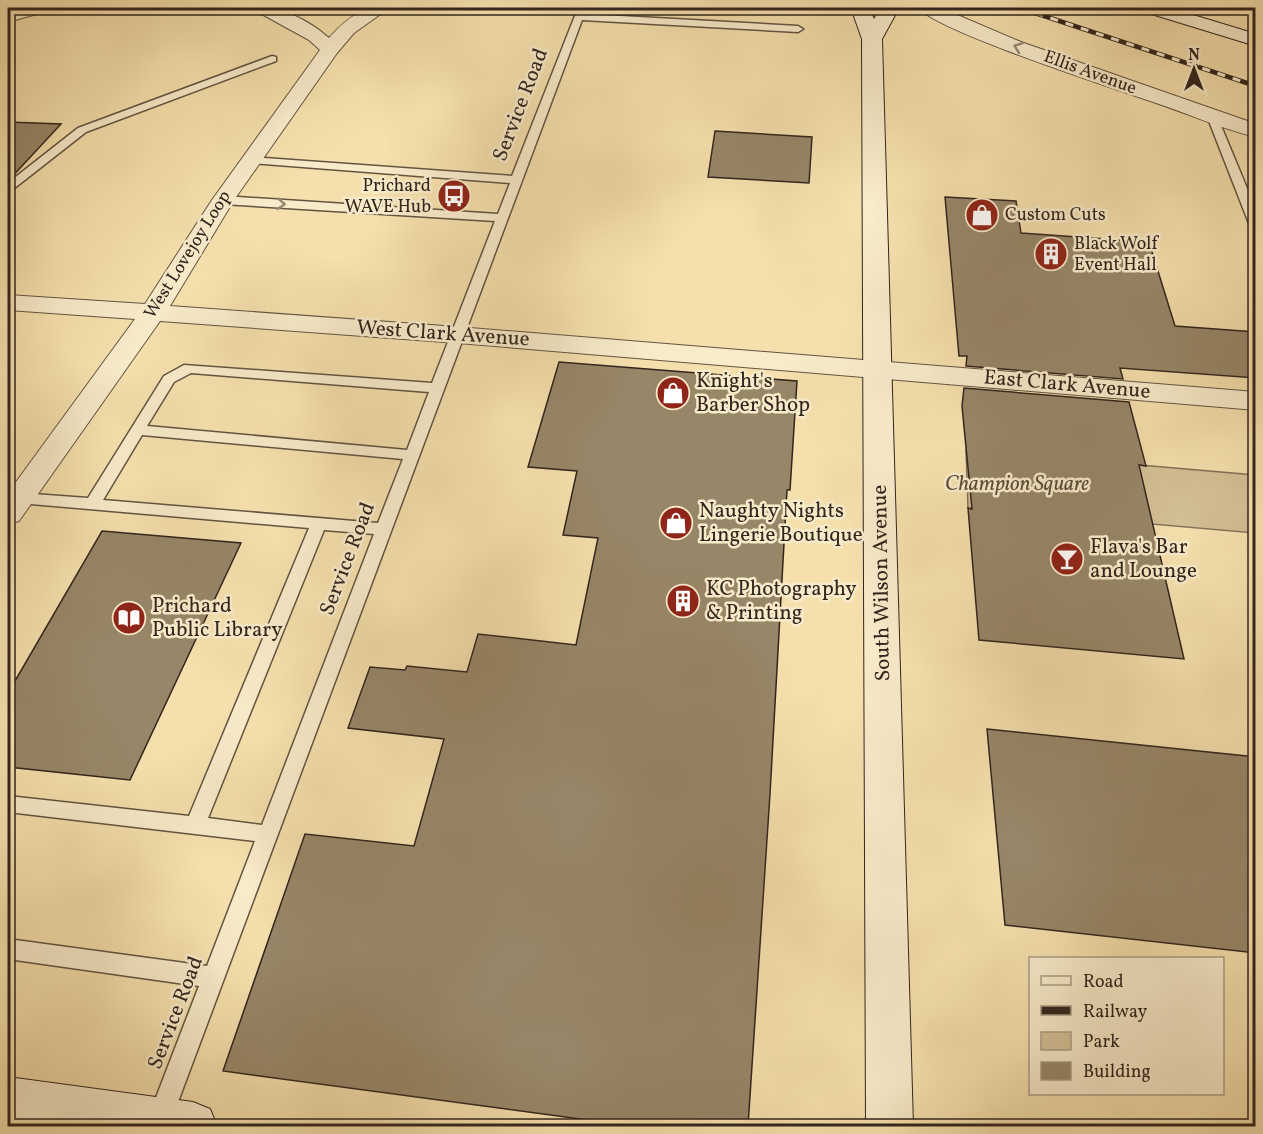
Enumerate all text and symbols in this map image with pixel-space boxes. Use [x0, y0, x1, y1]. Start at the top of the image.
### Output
north arrow [1164, 39, 1224, 99]
one-way arrow [1013, 42, 1024, 54]
street label: Service Road [486, 44, 556, 166]
street label: Ellis Avenue [1040, 45, 1140, 101]
text: N [1188, 45, 1200, 67]
place label: Prichard WAVE Hub [344, 174, 431, 220]
bus stop icon: Prichard WAVE Hub [436, 178, 472, 214]
street label: West Lovejoy Loop [138, 186, 238, 324]
one-way arrow [277, 197, 286, 210]
shop icon: Custom Cuts [964, 197, 1000, 233]
place label: Custom Cuts [1005, 203, 1106, 228]
place label: Black Wolf Event Hall [1074, 232, 1159, 278]
building icon: Black Wolf Event Hall [1033, 236, 1069, 272]
street label: West Clark Avenue [355, 313, 531, 355]
street label: East Clark Avenue [982, 363, 1152, 407]
place label: Knight's Barber Shop [696, 367, 810, 420]
shop icon: Knight's Barber Shop [655, 375, 691, 411]
park label: Champion Square [945, 470, 1089, 499]
street label: South Wilson Avenue [866, 484, 898, 682]
place label: Naughty Nights Lingerie Boutique [699, 497, 863, 550]
street label: Service Road [313, 498, 383, 620]
shop icon: Naughty Nights Lingerie Boutique [658, 505, 694, 541]
place label: Flava's Bar and Lounge [1090, 533, 1197, 586]
bar icon: Flava's Bar and Lounge [1049, 541, 1085, 577]
place label: KC Photography & Printing [706, 575, 857, 628]
building icon: KC Photography & Printing [665, 583, 701, 619]
place label: Prichard Public Library [152, 592, 283, 645]
library icon: Prichard Public Library [111, 600, 147, 636]
street label: Service Road [141, 952, 211, 1074]
legend [1029, 957, 1224, 1095]
text: Road [1083, 970, 1124, 995]
text: Railway [1083, 1000, 1147, 1025]
text: Park [1083, 1030, 1120, 1055]
text: Building [1083, 1060, 1151, 1085]

